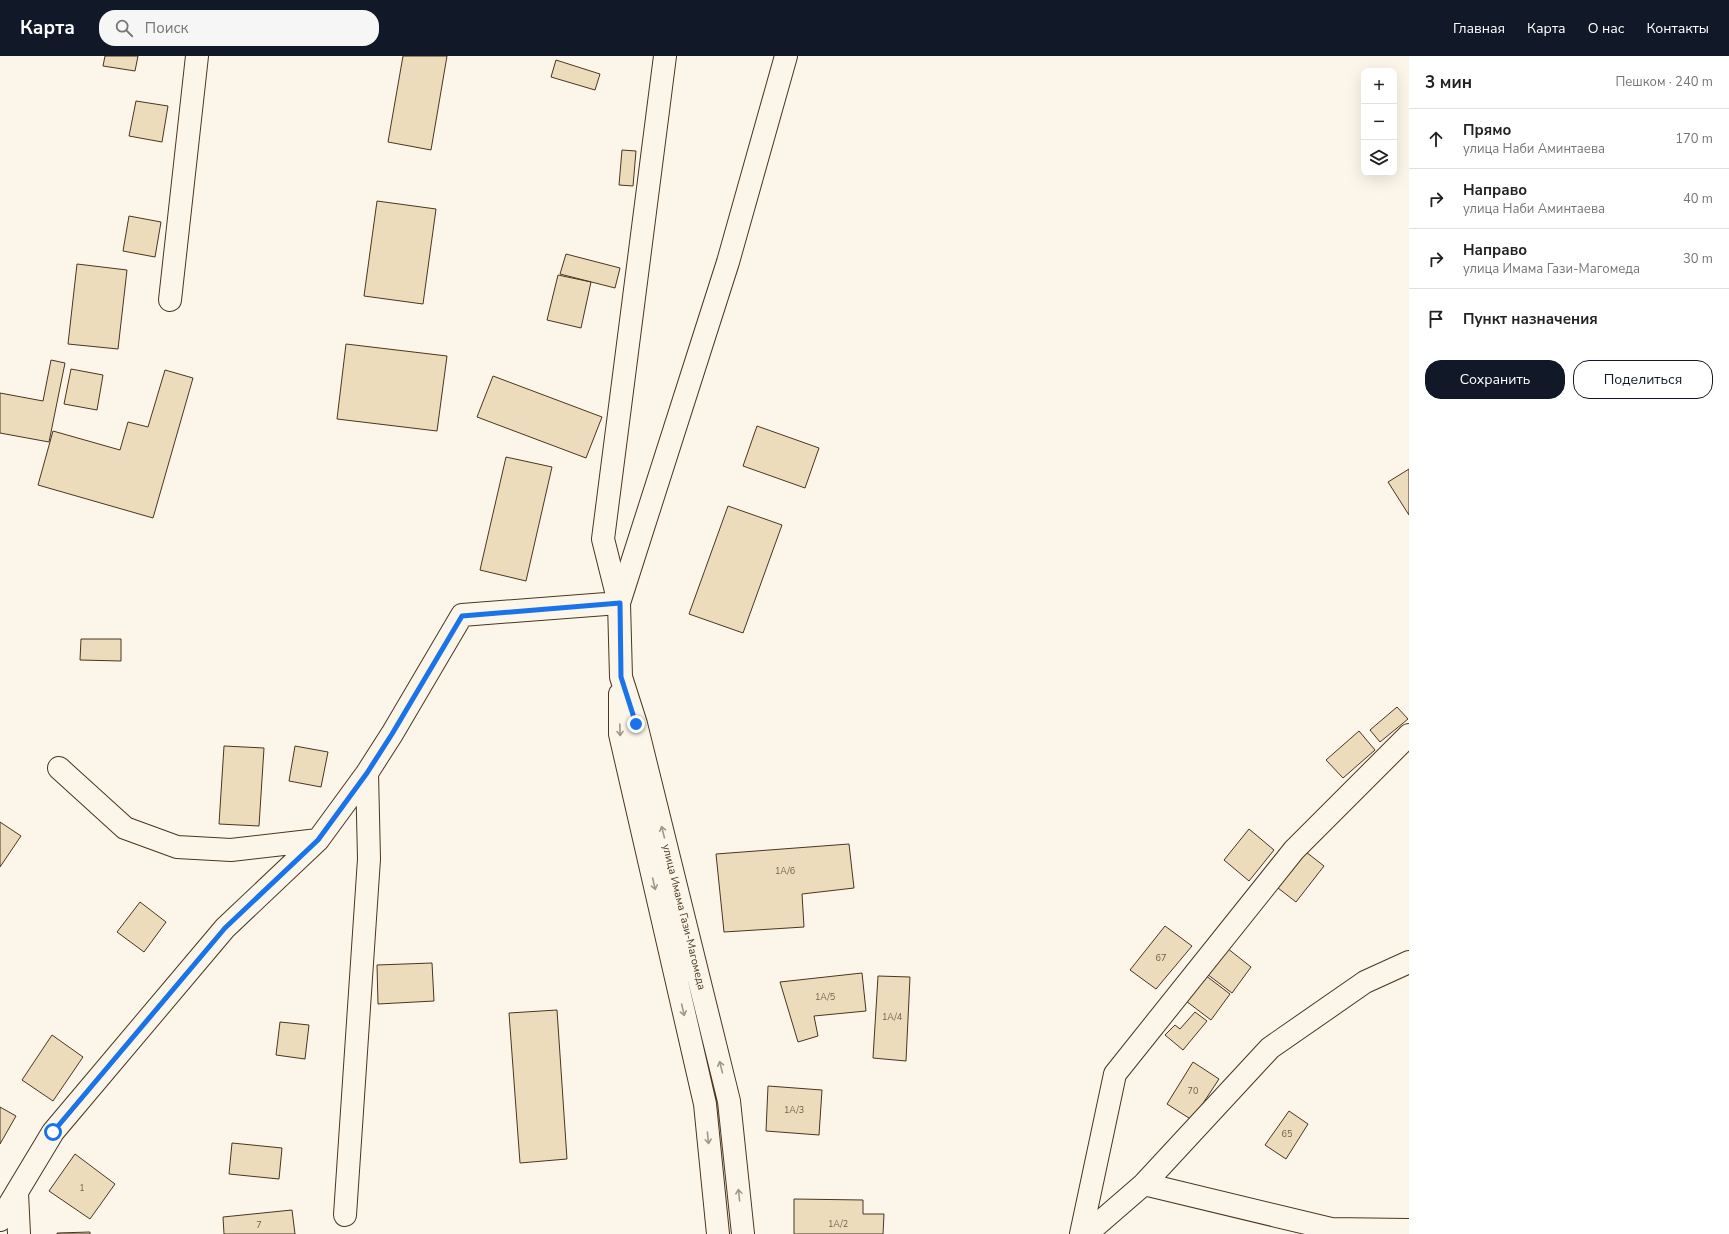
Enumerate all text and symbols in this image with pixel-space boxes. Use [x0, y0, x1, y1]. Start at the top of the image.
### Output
search box [99, 10, 379, 46]
text: Карта [20, 15, 75, 41]
icon: search [113, 17, 135, 39]
text: Поиск [145, 18, 188, 38]
text: Главная [1453, 19, 1505, 38]
text: Карта [1527, 19, 1566, 38]
text: О нас [1588, 19, 1624, 38]
text: Контакты [1646, 19, 1709, 38]
map controls [1361, 68, 1397, 176]
button: + [1361, 68, 1397, 104]
text: 3 мин [1425, 71, 1472, 94]
text: Пешком · 240 m [1615, 73, 1713, 91]
button: − [1361, 104, 1397, 140]
text: Прямо [1463, 120, 1511, 140]
icon: ahead [1425, 128, 1447, 150]
text: 170 m [1675, 130, 1713, 148]
button: layers [1361, 140, 1397, 176]
text: улица Наби Аминтаева [1463, 140, 1605, 158]
text: Направо [1463, 180, 1527, 200]
icon: right [1425, 188, 1447, 210]
text: 40 m [1683, 190, 1713, 208]
text: улица Наби Аминтаева [1463, 200, 1605, 218]
text: Направо [1463, 240, 1527, 260]
icon: right [1425, 248, 1447, 270]
text: 30 m [1683, 250, 1713, 268]
text: улица Имама Гази-Магомеда [1463, 260, 1640, 278]
icon: arrive [1425, 308, 1447, 330]
text: Пункт назначения [1463, 309, 1598, 329]
button: Сохранить [1425, 360, 1565, 399]
button: Поделиться [1573, 360, 1713, 399]
route end [627, 715, 645, 733]
one-way arrow [616, 723, 624, 736]
one-way arrow [659, 826, 666, 839]
street label: улица Имама Гази-Магомеда [659, 843, 709, 992]
house number: 1А/6 [775, 865, 795, 877]
one-way arrow [651, 877, 658, 890]
house number: 67 [1156, 952, 1166, 964]
house number: 1А/5 [815, 991, 835, 1003]
one-way arrow [680, 1004, 688, 1017]
house number: 1А/4 [882, 1011, 903, 1023]
one-way arrow [717, 1060, 724, 1073]
house number: 70 [1188, 1085, 1198, 1097]
house number: 1А/3 [784, 1104, 804, 1116]
route start [44, 1123, 62, 1141]
house number: 65 [1282, 1128, 1292, 1140]
one-way arrow [704, 1131, 712, 1144]
house number: 1 [79, 1182, 85, 1194]
one-way arrow [735, 1189, 742, 1202]
house number: 1А/2 [828, 1218, 848, 1230]
house number: 7 [256, 1219, 262, 1231]

